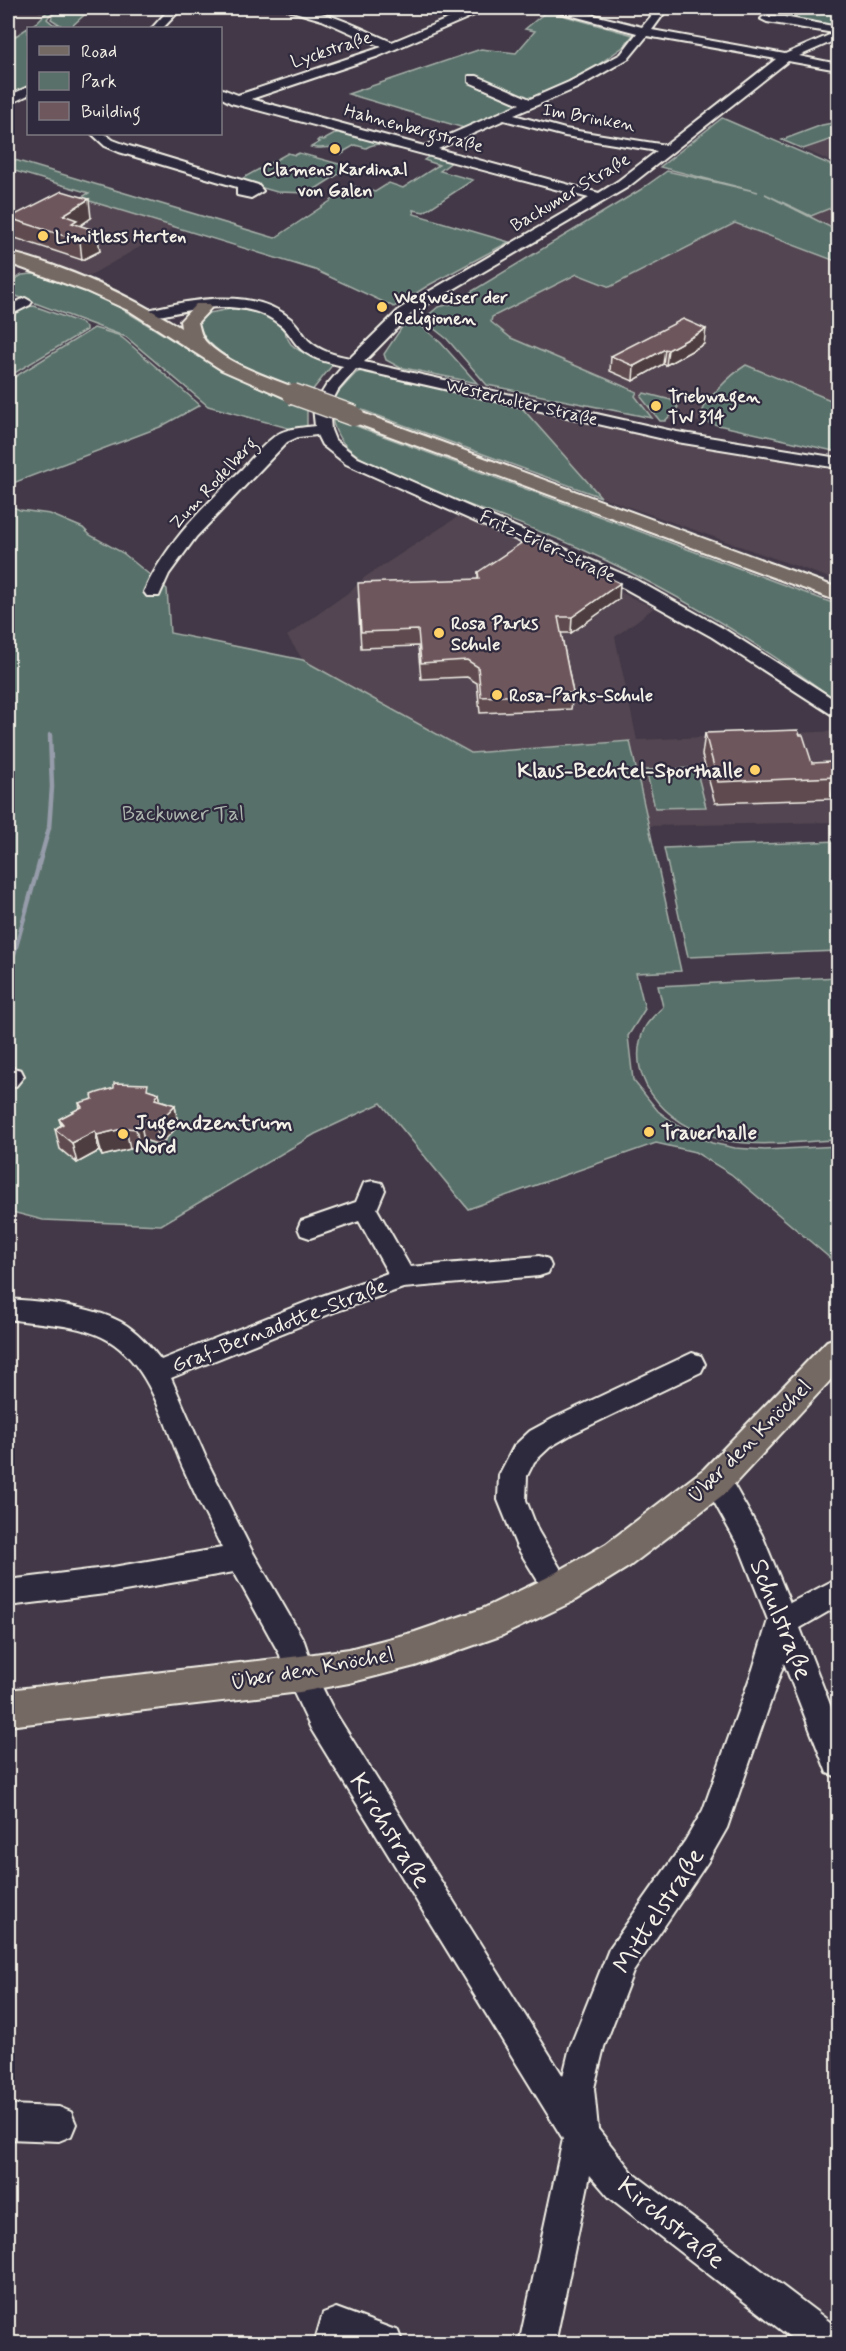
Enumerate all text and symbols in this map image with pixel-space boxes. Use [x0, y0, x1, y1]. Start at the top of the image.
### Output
street label: Lyckstraße [288, 26, 375, 74]
legend [27, 27, 222, 135]
text: Road [81, 40, 117, 64]
text: Park [81, 70, 117, 94]
street label: Im Brinken [541, 98, 637, 138]
street label: Hahnenbergstraße [341, 99, 486, 161]
text: Building [81, 100, 141, 126]
marker: Clamens Kardinal von Galen [328, 142, 342, 156]
street label: Backumer Straße [506, 148, 635, 238]
place label: Clamens Kardinal von Galen [262, 158, 408, 203]
place label: Limitless Herten [55, 225, 186, 249]
marker: Limitless Herten [36, 229, 50, 243]
place label: Wegweiser der Religionen [393, 286, 508, 331]
marker: Wegweiser der Religionen [375, 300, 389, 314]
street label: Westerholter Straße [443, 374, 600, 432]
place label: Triebwagen TW 314 [668, 385, 761, 430]
marker: Triebwagen TW 314 [649, 399, 663, 413]
street label: Zum Rodelberg [165, 432, 264, 536]
street label: Fritz-Erler-Straße [476, 505, 619, 589]
place label: Rosa Parks Schule [451, 612, 538, 657]
marker: Rosa Parks Schule [432, 626, 446, 640]
place label: Rosa-Parks-Schule [509, 684, 653, 708]
marker: Rosa-Parks-Schule [490, 688, 504, 702]
place label: Klaus-Bechtel-Sporthalle [517, 757, 743, 785]
marker: Klaus-Bechtel-Sporthalle [748, 763, 762, 777]
park label: Backumer Tal [122, 800, 244, 828]
place label: Jugendzentrum Nord [135, 1109, 293, 1161]
place label: Trauerhalle [661, 1119, 757, 1147]
marker: Trauerhalle [642, 1125, 656, 1139]
marker: Jugendzentrum Nord [116, 1127, 130, 1141]
street label: Graf-Bernadotte-Straße [168, 1272, 391, 1380]
street label: Über den Knöchel [681, 1373, 818, 1510]
street label: Schulstraße [740, 1554, 820, 1686]
street label: Über den Knöchel [229, 1641, 396, 1697]
street label: Kirchstraße [340, 1767, 438, 1895]
street label: Mittelstraße [606, 1841, 713, 1981]
street label: Kirchstraße [610, 2169, 732, 2278]

